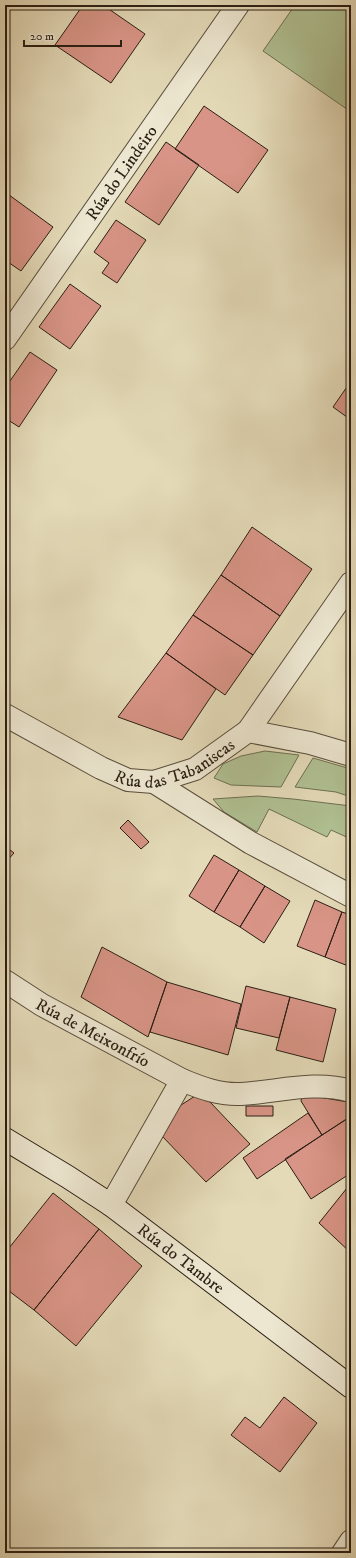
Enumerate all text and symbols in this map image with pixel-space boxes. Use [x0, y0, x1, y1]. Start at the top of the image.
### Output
scale bar [24, 22, 121, 48]
text: 20 m [30, 29, 54, 44]
street label: Rúa do Lindeiro [81, 121, 163, 225]
street label: Rúa das Tabaniscas [111, 734, 240, 794]
street label: Rúa de Meixonfrío [32, 994, 153, 1073]
street label: Rúa do Tambre [133, 1219, 228, 1299]

